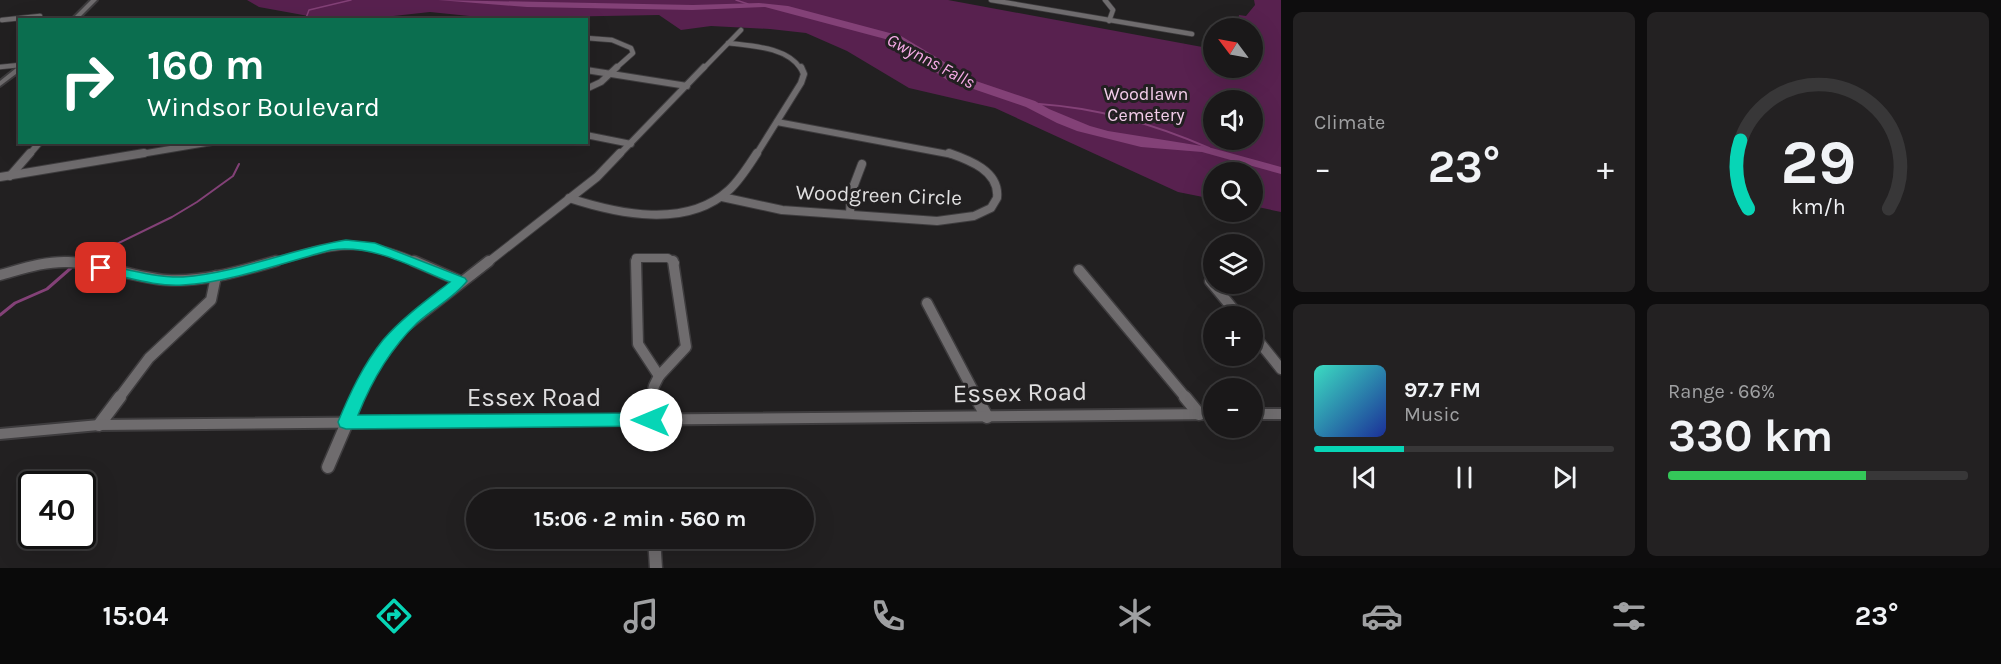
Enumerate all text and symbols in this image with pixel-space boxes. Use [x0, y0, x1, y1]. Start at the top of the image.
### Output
north arrow [1203, 18, 1263, 78]
map controls [1203, 18, 1263, 438]
water label: Gwynns Falls [883, 29, 979, 93]
text: 160 m [147, 40, 265, 90]
icon: right [48, 42, 126, 120]
park label: Woodlawn Cemetery [1104, 83, 1188, 126]
button: sound [1203, 90, 1263, 150]
text: Windsor Boulevard [147, 91, 380, 123]
text: Climate [1314, 111, 1385, 134]
text: 29 [1780, 126, 1856, 199]
text: 23° [1428, 141, 1500, 193]
text: − [1314, 149, 1331, 187]
text: + [1597, 149, 1614, 187]
button: search [1203, 162, 1263, 222]
street label: Woodgreen Circle [795, 180, 963, 210]
text: km/h [1791, 194, 1845, 219]
button: layers [1203, 234, 1263, 294]
pin [75, 242, 126, 293]
icon: arrive [84, 251, 117, 284]
button: + [1203, 306, 1263, 366]
street label: Essex Road [952, 376, 1088, 409]
text: 97.7 FM [1404, 377, 1481, 403]
button: − [1203, 378, 1263, 438]
text: Range · 66% [1668, 380, 1775, 403]
street label: Essex Road [467, 382, 601, 413]
position arrow [619, 388, 683, 452]
text: Music [1404, 403, 1460, 426]
text: 330 km [1668, 410, 1833, 462]
icon: previous [1348, 461, 1381, 494]
icon: pause [1448, 461, 1481, 494]
icon: next [1548, 461, 1581, 494]
speed limit sign: 40 [18, 471, 96, 549]
text: 15:06 · 2 min · 560 m [534, 506, 746, 532]
icon: directions [373, 595, 415, 637]
icon: music [620, 595, 662, 637]
icon: phone [867, 595, 909, 637]
icon: climate [1114, 595, 1156, 637]
icon: car [1361, 595, 1403, 637]
icon: filters [1608, 595, 1650, 637]
text: 15:04 [102, 600, 168, 632]
text: 23° [1855, 600, 1898, 632]

